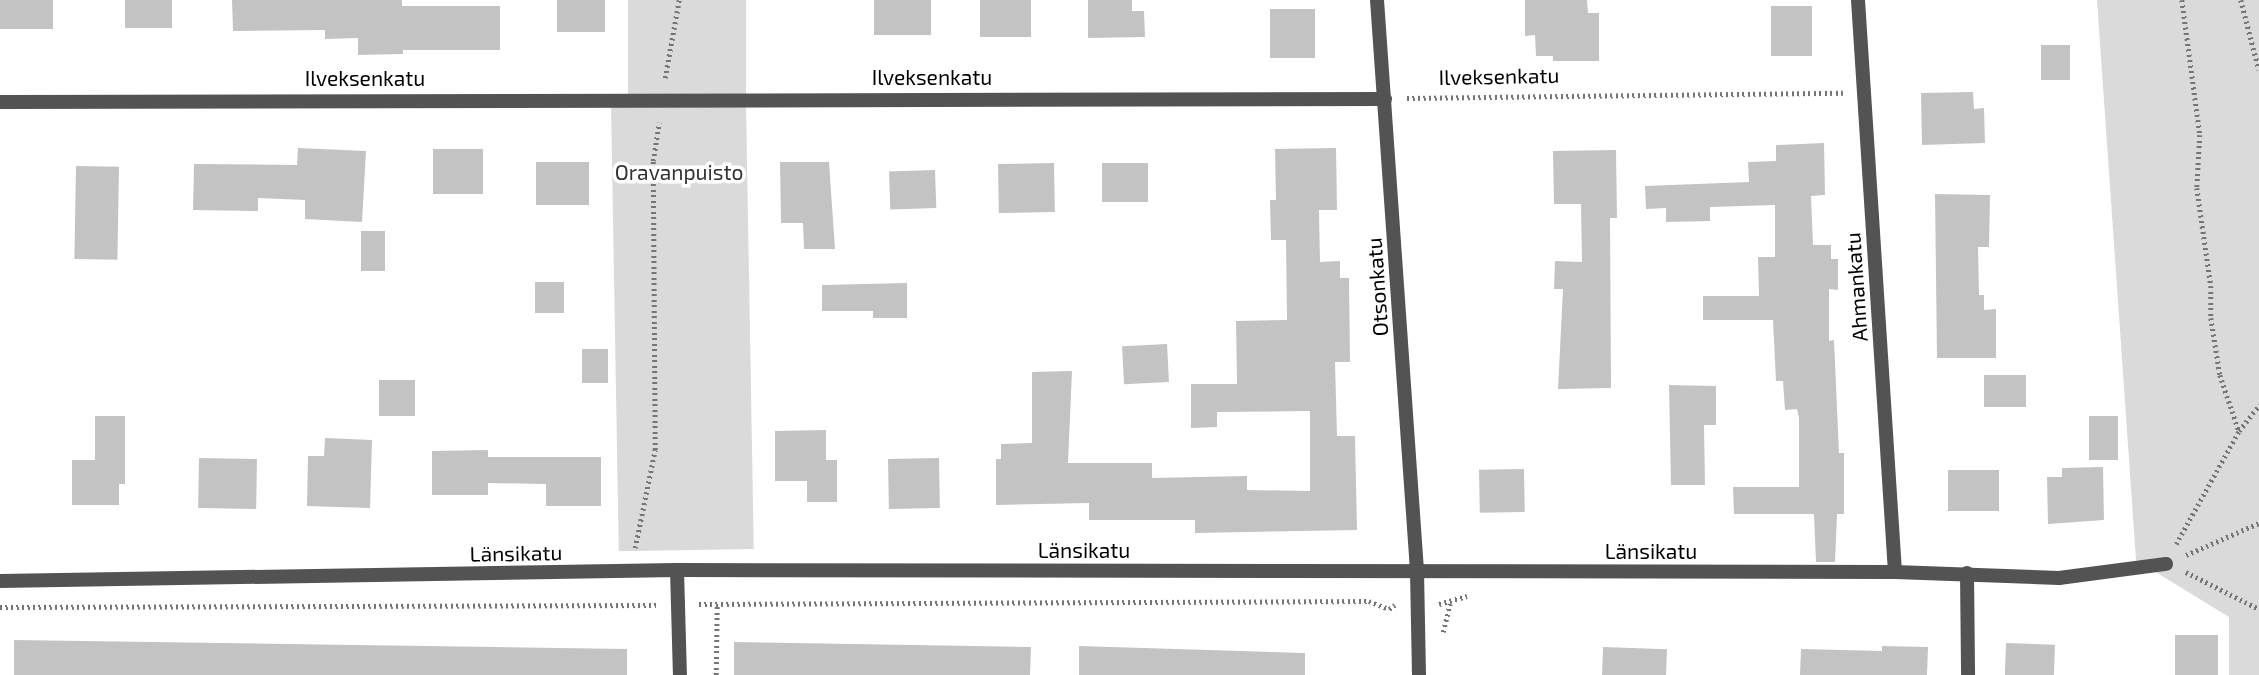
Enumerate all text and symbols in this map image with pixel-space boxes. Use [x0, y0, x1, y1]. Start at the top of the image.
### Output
street label: Ilveksenkatu [1438, 62, 1560, 90]
street label: Ilveksenkatu [872, 64, 992, 90]
street label: Ilveksenkatu [305, 65, 425, 91]
park label: Oravanpuisto [615, 159, 743, 185]
street label: Ahmankatu [1840, 231, 1872, 343]
street label: Otsonkatu [1361, 237, 1393, 337]
street label: Länsikatu [1038, 537, 1130, 563]
street label: Länsikatu [1605, 538, 1697, 564]
street label: Länsikatu [469, 540, 563, 566]

